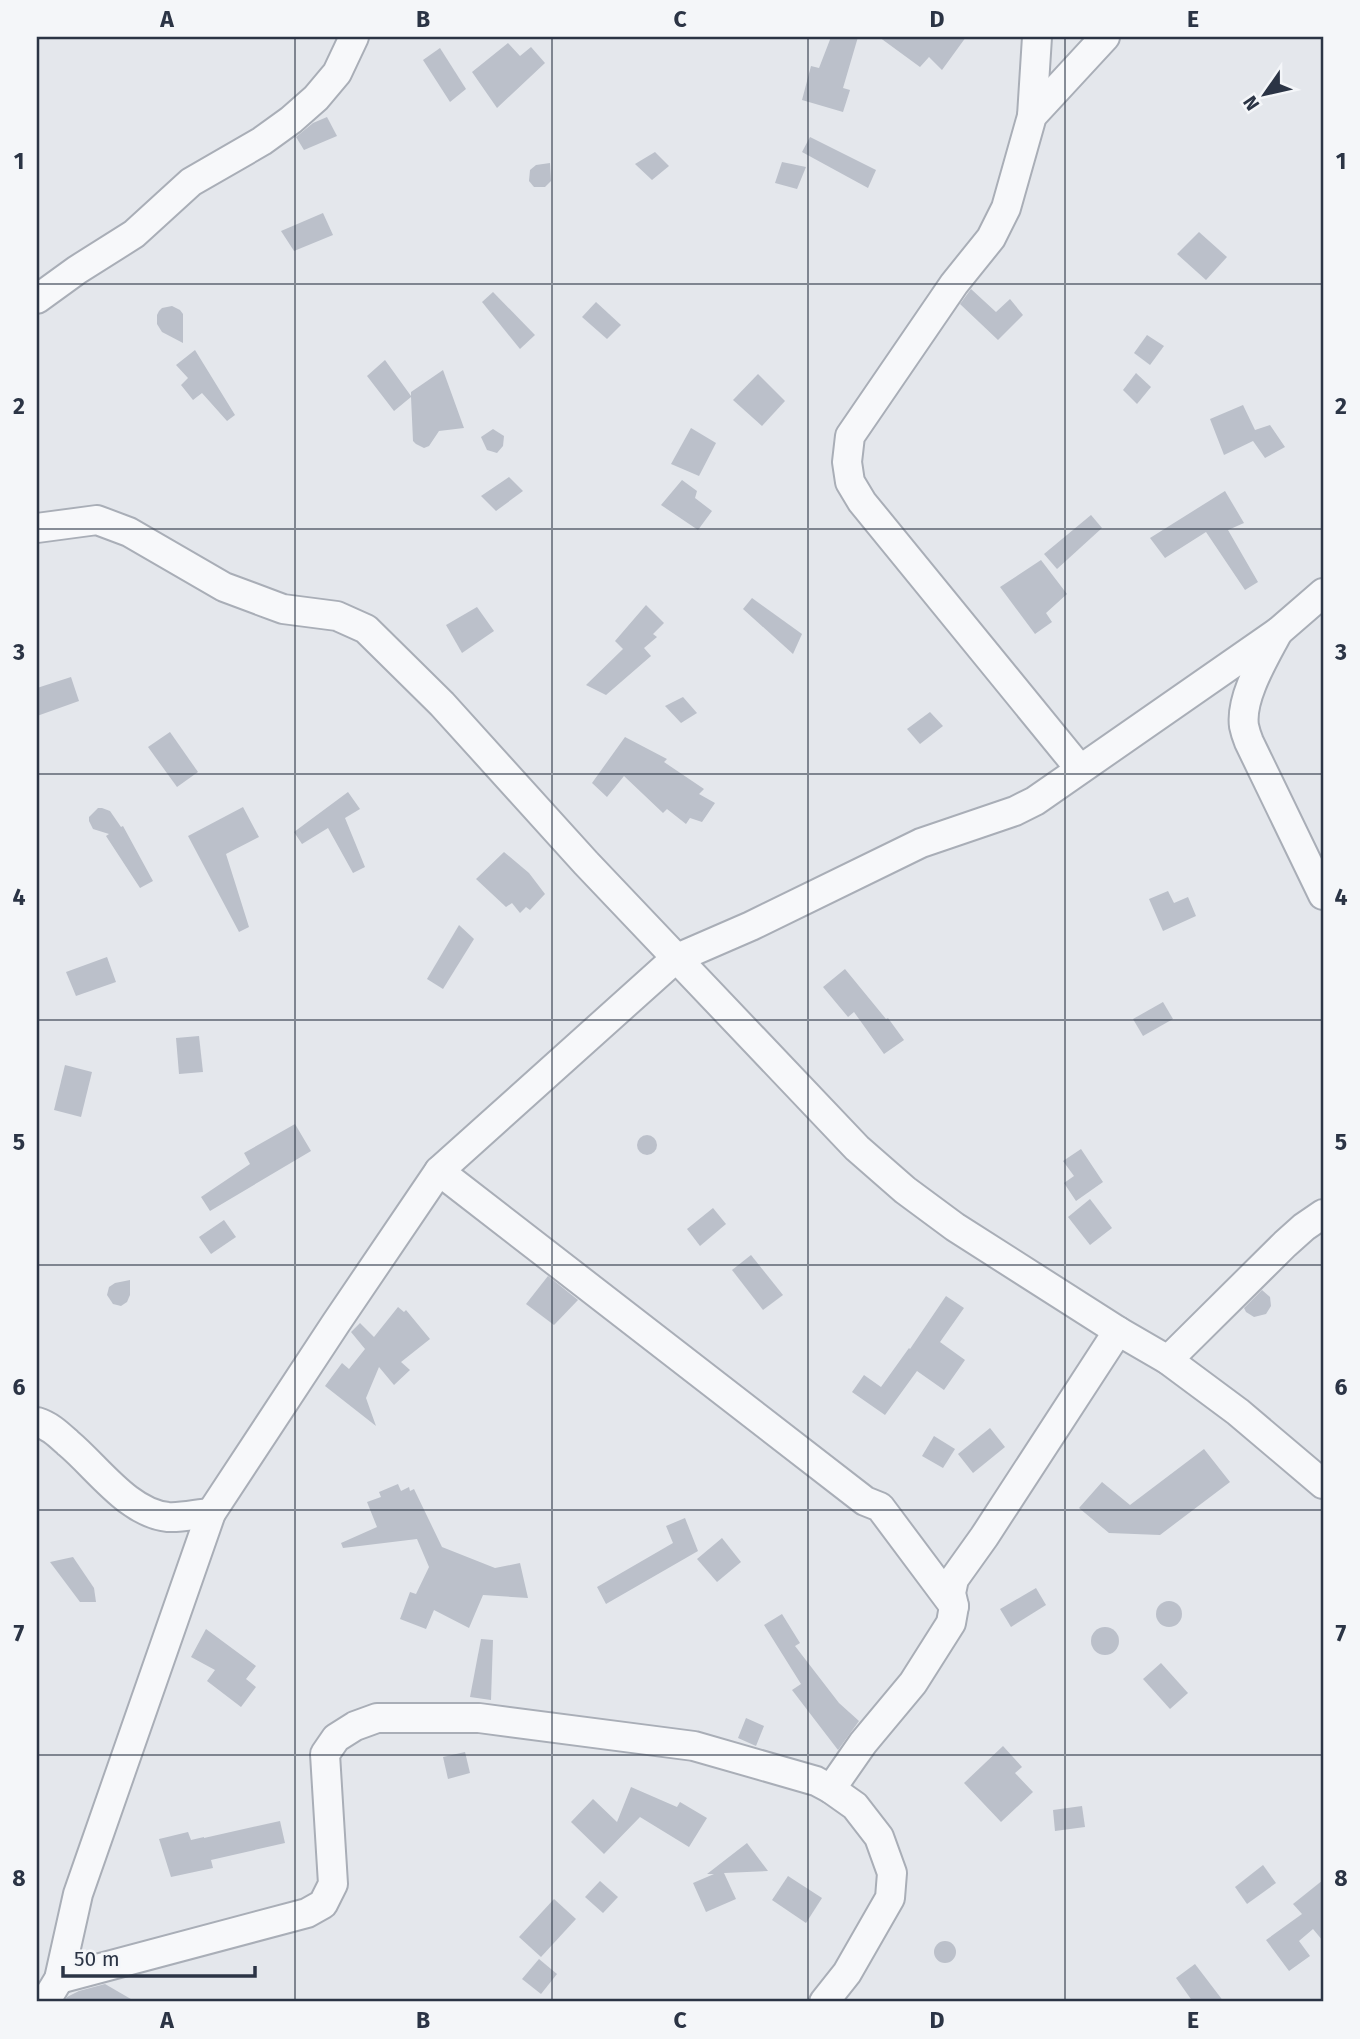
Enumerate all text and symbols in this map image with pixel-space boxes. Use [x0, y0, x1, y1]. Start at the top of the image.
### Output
text: A [159, 5, 174, 33]
text: B [416, 5, 430, 33]
text: C [673, 5, 687, 33]
text: D [930, 5, 945, 33]
text: E [1187, 5, 1199, 33]
north arrow [1230, 60, 1300, 130]
text: N [1238, 92, 1264, 115]
text: 1 [14, 147, 24, 175]
text: 1 [1336, 147, 1346, 175]
text: 2 [13, 392, 25, 420]
text: 2 [1335, 392, 1347, 420]
text: 3 [12, 638, 25, 666]
text: 3 [1334, 638, 1347, 666]
text: 4 [13, 883, 26, 911]
text: 4 [1335, 883, 1348, 911]
text: 5 [13, 1128, 25, 1156]
text: 5 [1335, 1128, 1347, 1156]
text: 6 [13, 1373, 26, 1401]
text: 6 [1335, 1373, 1348, 1401]
text: 7 [14, 1619, 25, 1647]
text: 7 [1336, 1619, 1347, 1647]
text: 8 [12, 1864, 26, 1892]
text: 8 [1334, 1864, 1348, 1892]
scale bar [63, 1934, 256, 1978]
text: 50 m [74, 1946, 120, 1972]
text: A [159, 2006, 174, 2034]
text: B [416, 2006, 430, 2034]
text: C [673, 2006, 687, 2034]
text: D [930, 2006, 945, 2034]
text: E [1187, 2006, 1199, 2034]

